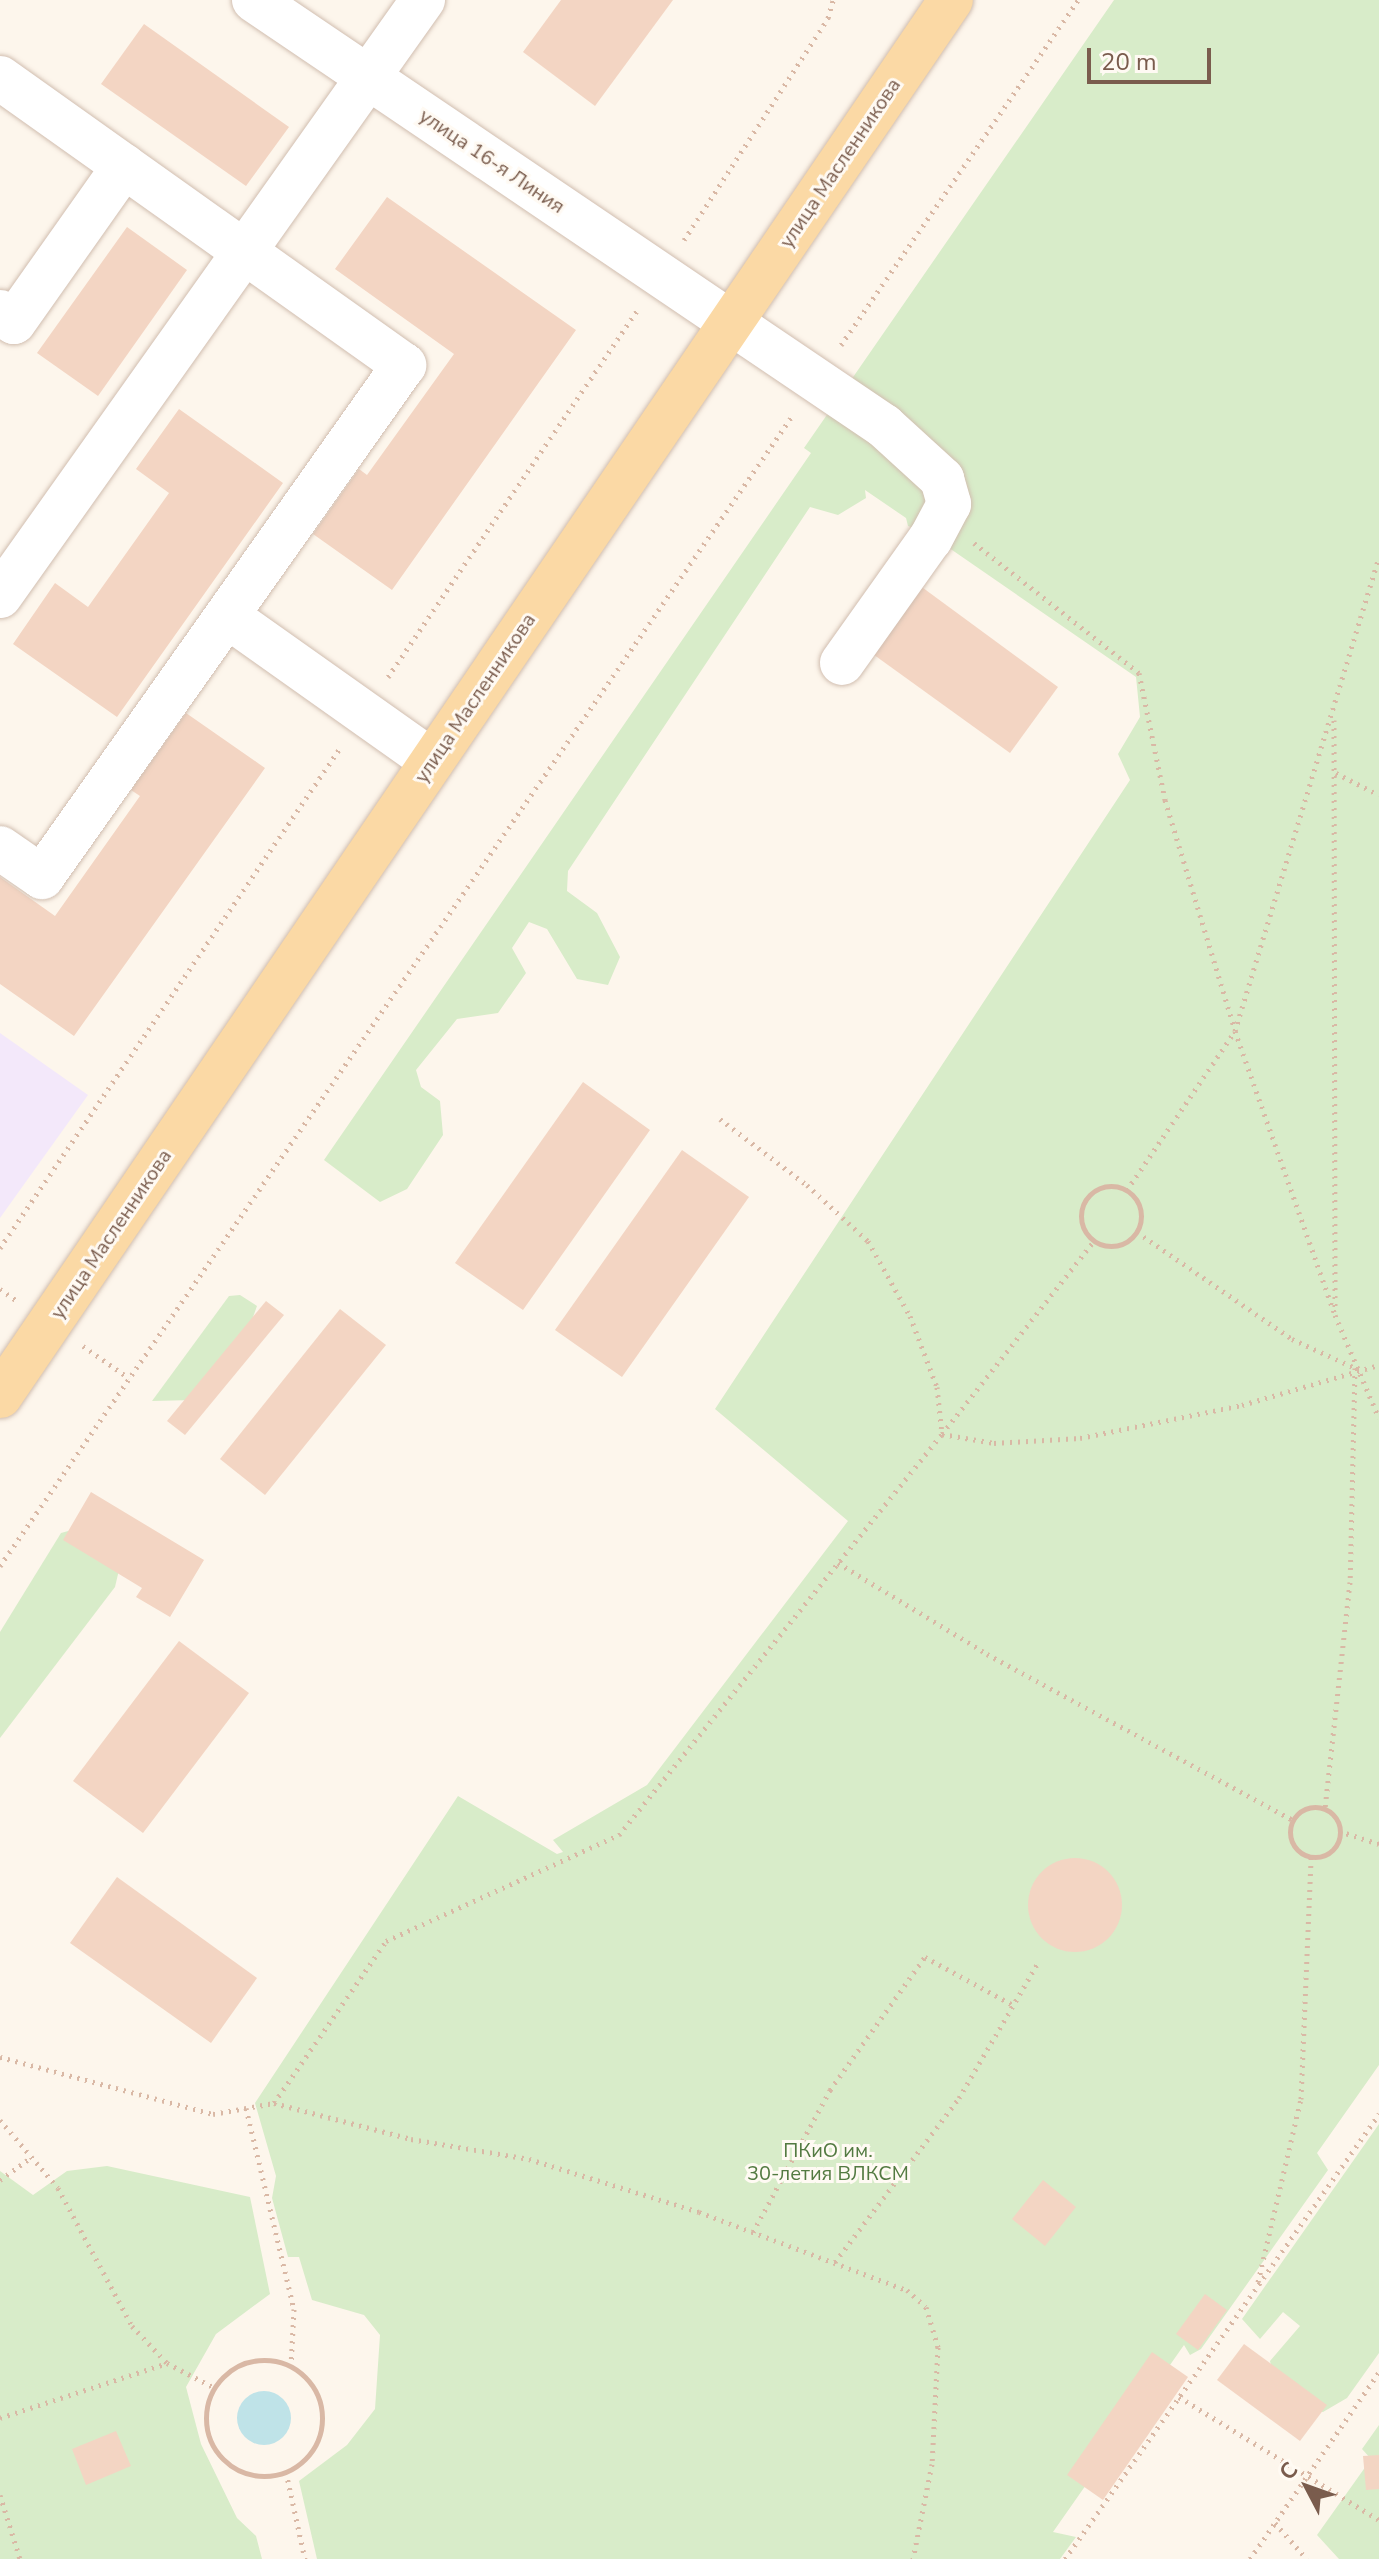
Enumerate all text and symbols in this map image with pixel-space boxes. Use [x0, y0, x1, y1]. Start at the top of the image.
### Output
scale bar [1091, 32, 1215, 82]
text: 20 m [1101, 46, 1157, 78]
street label: улица Масленникова [774, 74, 906, 252]
street label: улица 16-я Линия [415, 104, 569, 218]
street label: улица Масленникова [409, 609, 541, 787]
street label: улица Масленникова [45, 1145, 177, 1323]
park label: ПКиО им. 30-летия ВЛКСМ [747, 2139, 909, 2186]
north arrow [1267, 2447, 1347, 2527]
text: С [1273, 2456, 1305, 2487]

